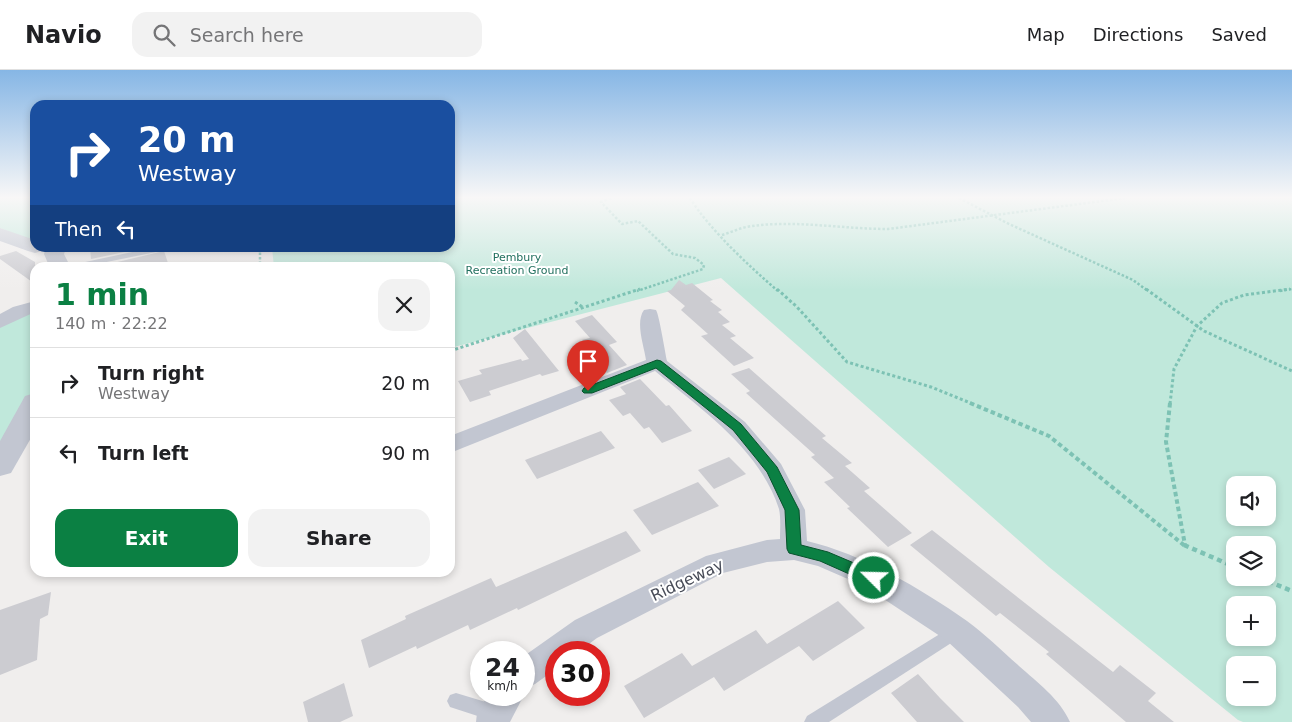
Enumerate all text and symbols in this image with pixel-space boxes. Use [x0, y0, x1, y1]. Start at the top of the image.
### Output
search box [132, 12, 482, 57]
text: Navio [25, 21, 102, 49]
icon: search [150, 21, 178, 49]
text: Search here [190, 24, 304, 46]
text: Map [1027, 24, 1065, 45]
text: Directions [1093, 24, 1183, 45]
text: Saved [1211, 24, 1267, 45]
icon: right [55, 120, 120, 185]
text: 20 m [138, 120, 235, 160]
text: Westway [138, 161, 237, 186]
icon: left [112, 215, 140, 243]
text: Then [55, 218, 102, 240]
park label: Pembury Recreation Ground [466, 251, 568, 277]
text: 1 min [55, 277, 149, 312]
button: close [378, 279, 430, 331]
text: 140 m · 22:22 [55, 314, 168, 333]
pin [567, 340, 609, 391]
icon: arrive [574, 347, 602, 375]
text: Turn right [98, 362, 204, 384]
icon: right [55, 369, 83, 397]
text: 20 m [381, 372, 430, 394]
text: Westway [98, 384, 170, 403]
icon: left [55, 439, 83, 467]
text: Turn left [98, 442, 189, 464]
text: 90 m [381, 442, 430, 464]
map controls [1226, 476, 1276, 706]
button: sound [1226, 476, 1276, 526]
button: Exit [55, 509, 238, 567]
button: Share [248, 509, 430, 567]
button: layers [1226, 536, 1276, 586]
position arrow [847, 551, 899, 603]
street label: Ridgeway [648, 555, 726, 605]
button: + [1226, 596, 1276, 646]
speed limit sign: 30 [545, 641, 610, 706]
text: 24 [485, 653, 520, 682]
button: − [1226, 656, 1276, 706]
text: km/h [487, 679, 518, 693]

